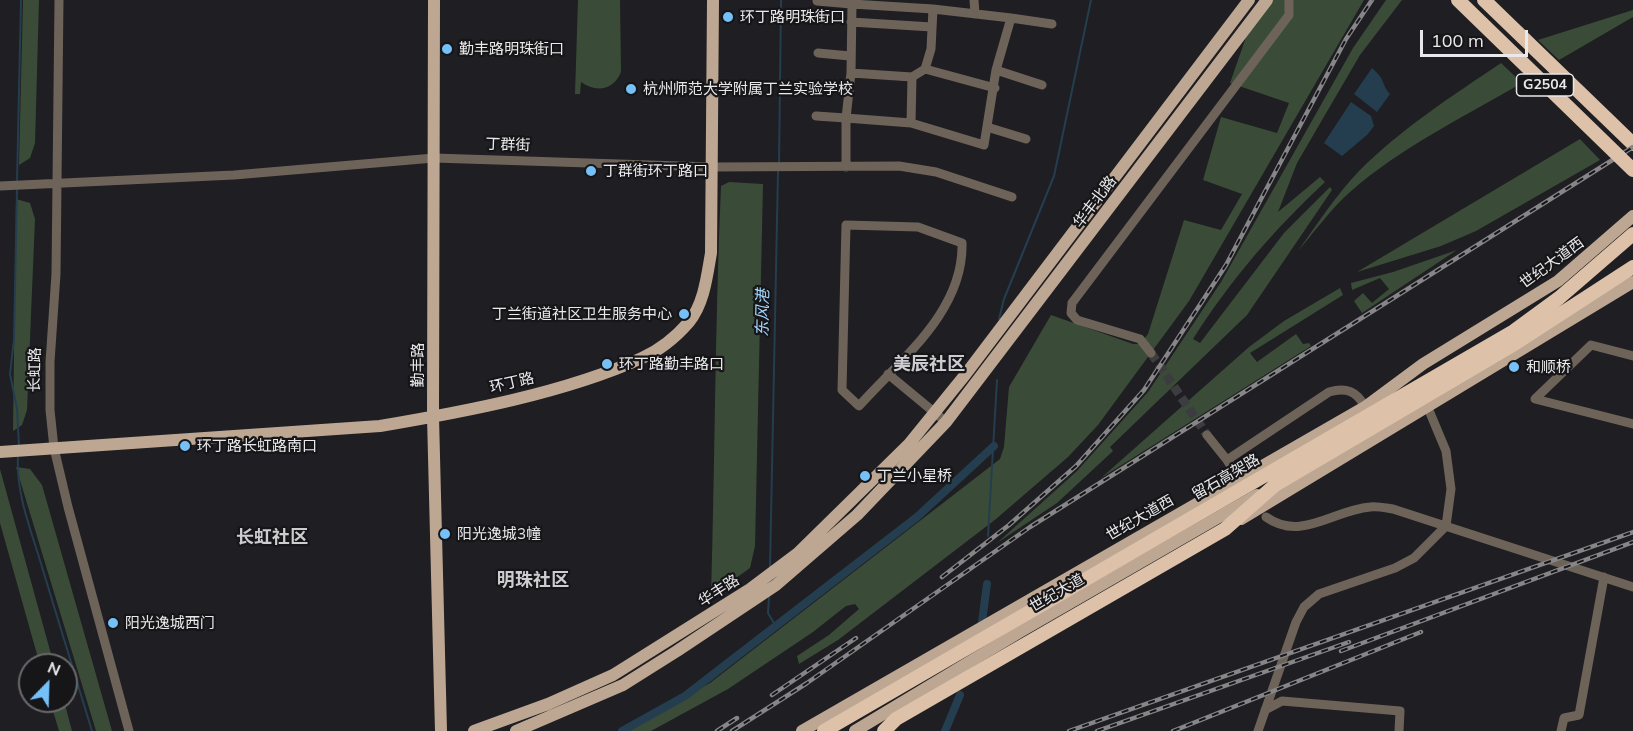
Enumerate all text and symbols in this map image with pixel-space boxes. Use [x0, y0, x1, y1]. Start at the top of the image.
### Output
place label: 环丁路明珠街口 [740, 8, 845, 26]
marker: 环丁路明珠街口 [721, 10, 735, 24]
scale bar [1423, 18, 1531, 56]
text: 100 m [1431, 29, 1484, 52]
place label: 勤丰路明珠街口 [459, 40, 564, 58]
marker: 勤丰路明珠街口 [440, 42, 454, 56]
road number: G2504 [1516, 74, 1574, 96]
place label: 杭州师范大学附属丁兰实验学校 [643, 80, 853, 98]
marker: 杭州师范大学附属丁兰实验学校 [624, 82, 638, 96]
street label: 丁群街 [485, 135, 531, 155]
place label: 丁群街环丁路口 [603, 162, 708, 180]
marker: 丁群街环丁路口 [584, 164, 598, 178]
street label: 华丰北路 [1070, 173, 1120, 231]
street label: 世纪大道西 [1516, 234, 1588, 292]
water label: 东风港 [753, 289, 773, 337]
place label: 丁兰街道社区卫生服务中心 [492, 305, 672, 323]
marker: 丁兰街道社区卫生服务中心 [677, 307, 691, 321]
street label: 勤丰路 [409, 343, 427, 387]
street label: 长虹路 [26, 347, 44, 393]
district label: 美辰社区 [893, 354, 965, 376]
place label: 环丁路勤丰路口 [619, 355, 724, 373]
marker: 环丁路勤丰路口 [600, 357, 614, 371]
place label: 和顺桥 [1526, 358, 1571, 376]
marker: 和顺桥 [1507, 360, 1521, 374]
street label: 环丁路 [488, 369, 536, 397]
place label: 环丁路长虹路南口 [197, 437, 317, 455]
marker: 环丁路长虹路南口 [178, 439, 192, 453]
street label: 留石高架路 [1189, 450, 1263, 504]
place label: 丁兰小星桥 [877, 467, 952, 485]
marker: 丁兰小星桥 [858, 469, 872, 483]
street label: 世纪大道西 [1103, 491, 1177, 545]
place label: 阳光逸城3幢 [457, 525, 541, 543]
district label: 长虹社区 [236, 527, 308, 549]
marker: 阳光逸城3幢 [438, 527, 452, 541]
district label: 明珠社区 [497, 570, 569, 592]
street label: 世纪大道 [1027, 570, 1087, 616]
street label: 华丰路 [695, 571, 743, 611]
place label: 阳光逸城西门 [125, 614, 215, 632]
marker: 阳光逸城西门 [106, 616, 120, 630]
north arrow [18, 653, 78, 713]
text: N [45, 657, 64, 680]

